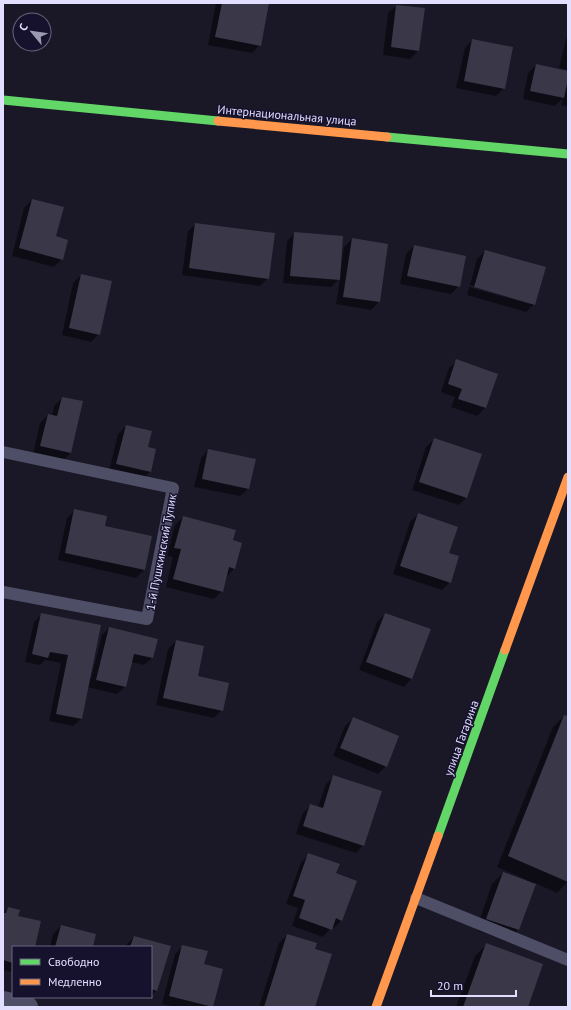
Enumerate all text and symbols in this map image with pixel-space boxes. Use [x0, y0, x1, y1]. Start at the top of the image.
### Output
north arrow [12, 12, 52, 52]
text: С [16, 21, 31, 33]
street label: Интернациональная улица [217, 101, 357, 129]
street label: 1-й Пушкинский Тупик [142, 492, 180, 611]
street label: улица Гагарина [440, 698, 482, 778]
legend [12, 946, 152, 998]
text: Свободно [48, 954, 99, 969]
scale bar [431, 972, 516, 998]
text: Медленно [48, 974, 102, 989]
text: 20 m [437, 978, 463, 993]

